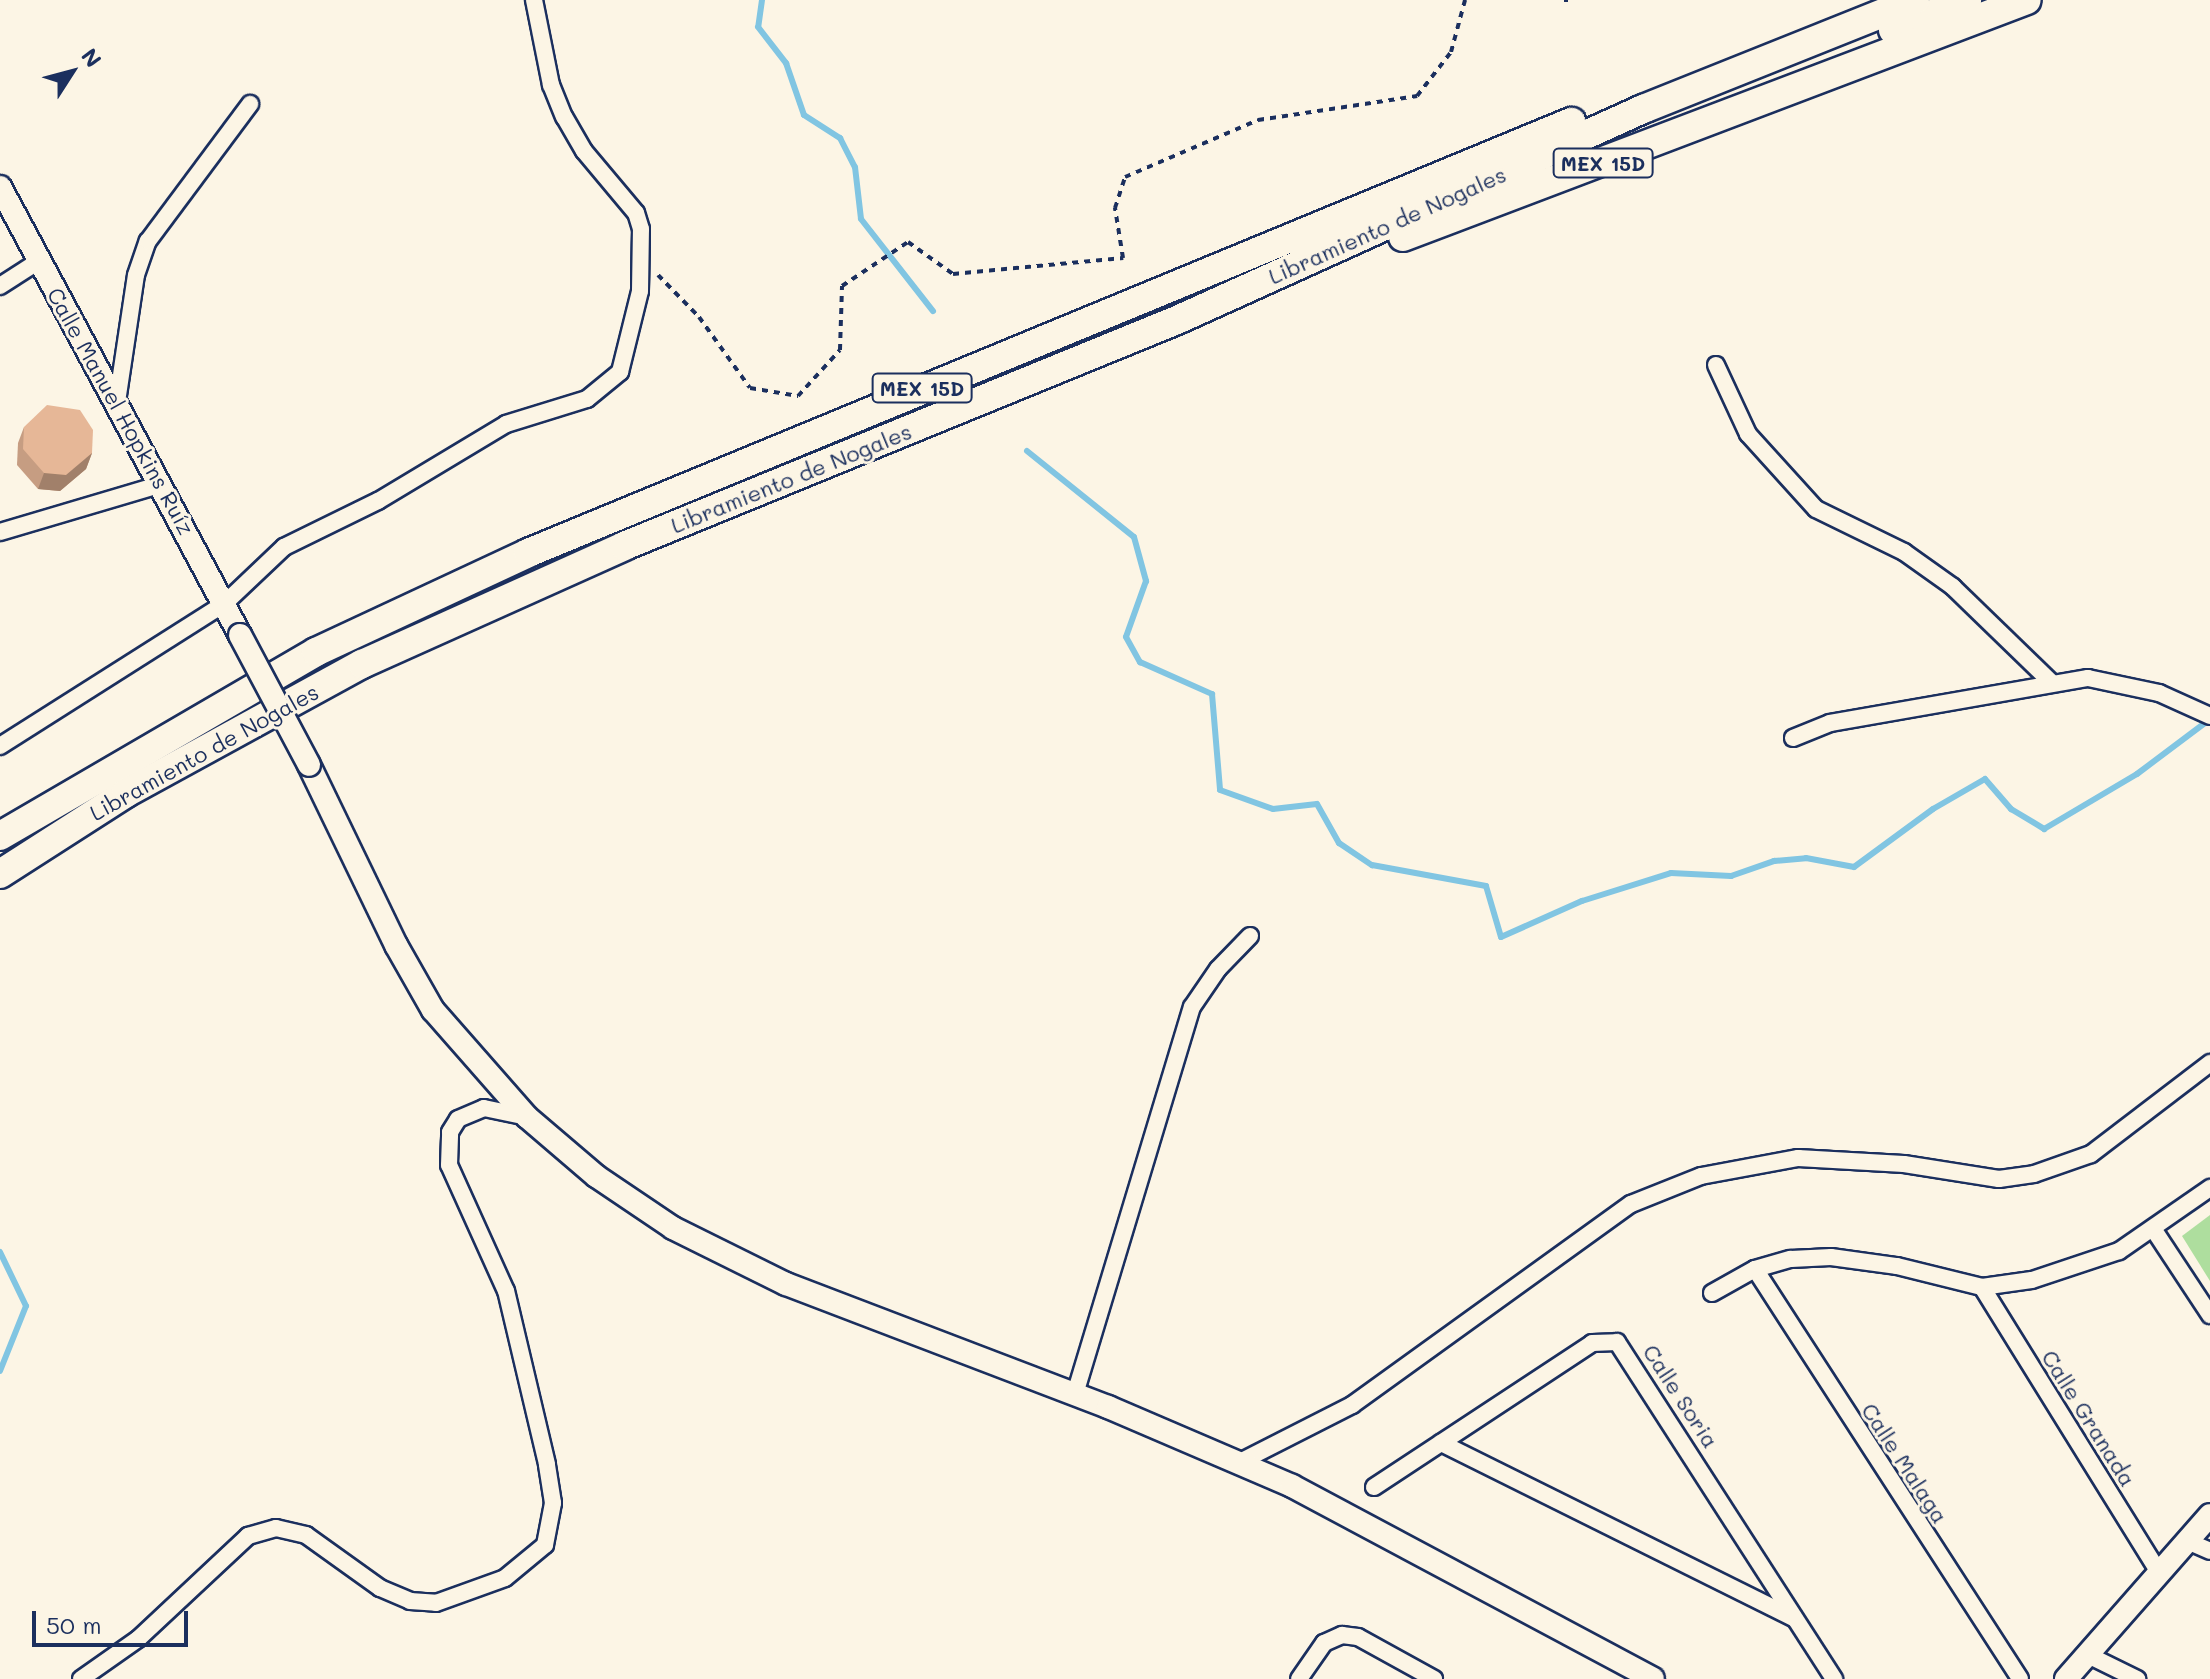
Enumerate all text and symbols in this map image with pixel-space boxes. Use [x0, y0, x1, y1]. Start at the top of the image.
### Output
north arrow [32, 32, 112, 112]
text: N [75, 42, 108, 73]
road number: MEX 15D [1551, 147, 1655, 179]
street label: Libramiento de Nogales [1264, 161, 1510, 289]
street label: Calle Manuel Hopkins Ruíz [42, 283, 200, 539]
road number: MEX 15D [870, 372, 974, 404]
street label: Libramiento de Nogales [667, 418, 915, 538]
street label: Libramiento de Nogales [85, 678, 323, 826]
street label: Calle Soria [1638, 1339, 1724, 1453]
street label: Calle Granada [2037, 1345, 2141, 1491]
street label: Calle Malaga [1856, 1398, 1954, 1528]
scale bar [36, 1595, 192, 1645]
text: 50 m [46, 1609, 102, 1640]

